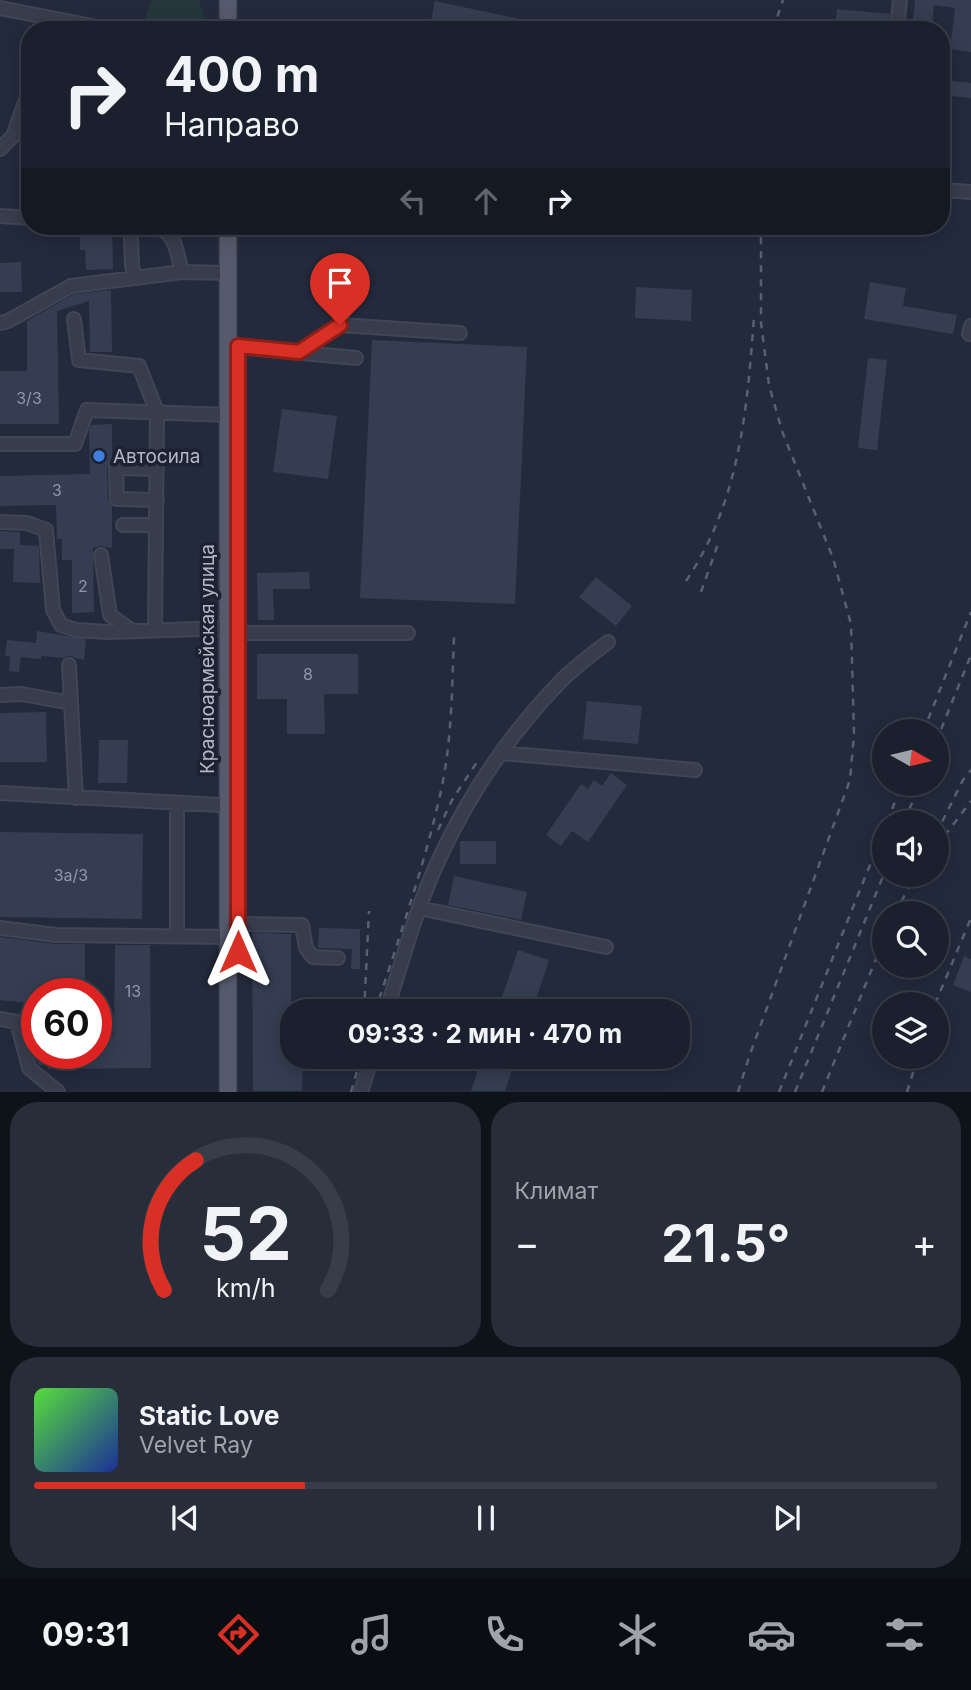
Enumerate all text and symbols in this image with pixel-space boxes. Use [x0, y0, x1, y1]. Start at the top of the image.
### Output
text: 400 m [164, 45, 320, 104]
icon: right [49, 49, 140, 140]
text: Направо [164, 105, 300, 144]
icon: left [394, 182, 432, 220]
icon: ahead [467, 182, 505, 220]
icon: right [540, 182, 578, 220]
pin [310, 253, 370, 325]
icon: arrive [321, 264, 359, 302]
house number: 3/3 [16, 388, 42, 408]
place label: Автосила [113, 445, 200, 468]
marker: Автосила [91, 448, 107, 464]
house number: 3 [52, 480, 62, 500]
street label: Красноармейская улица [196, 544, 219, 774]
house number: 2 [78, 576, 88, 596]
house number: 8 [303, 664, 313, 684]
north arrow [872, 719, 948, 796]
map controls [872, 719, 949, 1069]
button: sound [872, 810, 949, 887]
house number: 3а/3 [54, 865, 88, 885]
button: search [872, 901, 949, 978]
position arrow [201, 915, 275, 989]
speed limit sign: 60 [21, 978, 112, 1069]
house number: 13 [125, 981, 141, 1001]
button: layers [872, 992, 949, 1069]
text: 09:33 · 2 мин · 470 m [348, 1018, 622, 1049]
text: Климат [515, 1177, 598, 1205]
text: 52 [199, 1190, 291, 1279]
text: 21.5° [661, 1212, 790, 1275]
text: − [515, 1220, 540, 1266]
text: + [912, 1220, 937, 1266]
text: km/h [216, 1273, 275, 1303]
text: Static Love [139, 1400, 280, 1431]
text: Velvet Ray [139, 1431, 253, 1459]
icon: previous [166, 1499, 204, 1537]
icon: pause [467, 1499, 505, 1537]
icon: next [768, 1499, 806, 1537]
icon: directions [214, 1610, 263, 1659]
icon: music [347, 1610, 396, 1659]
icon: phone [480, 1610, 529, 1659]
icon: climate [613, 1610, 662, 1659]
icon: car [747, 1610, 796, 1659]
icon: filters [880, 1610, 929, 1659]
text: 09:31 [42, 1615, 130, 1654]

